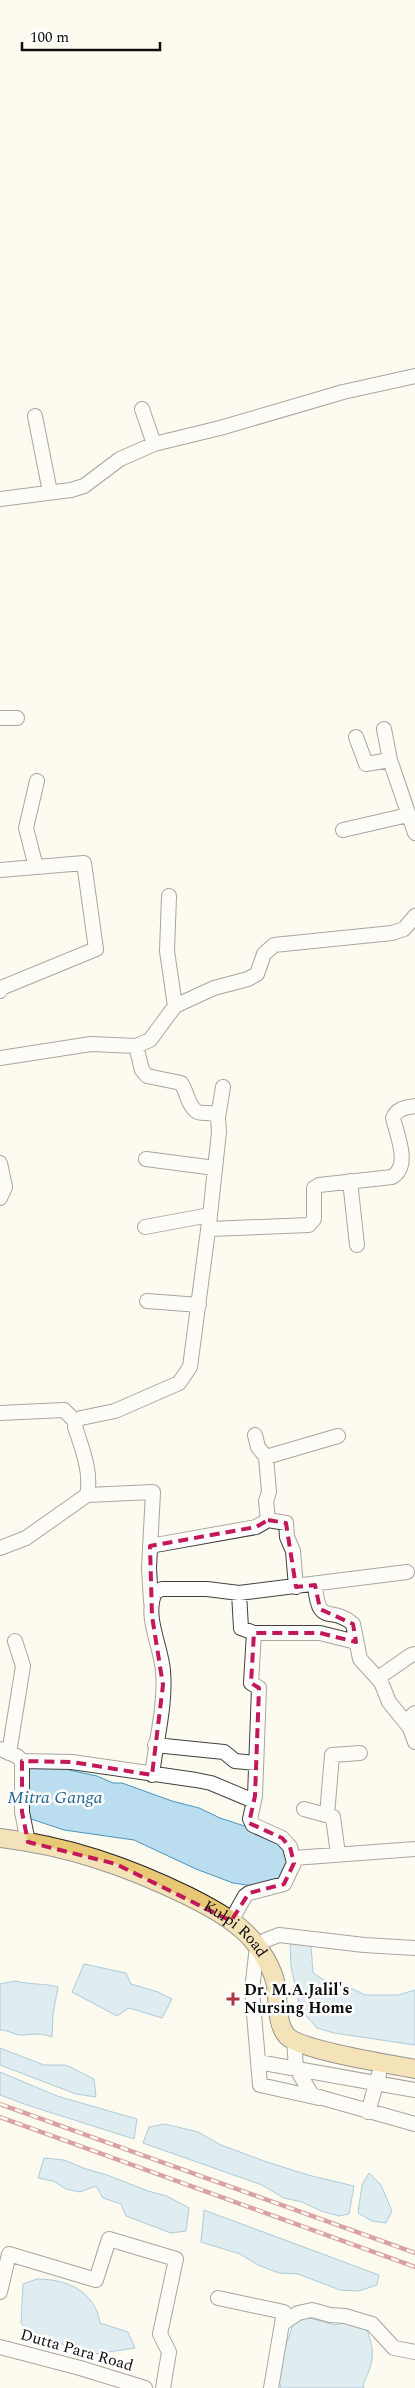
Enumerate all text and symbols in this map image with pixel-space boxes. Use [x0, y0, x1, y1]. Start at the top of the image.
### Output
scale bar [22, 20, 160, 52]
text: 100 m [30, 26, 69, 49]
water label: Mitra Ganga [7, 1784, 103, 1811]
street label: Kulpi Road [199, 1894, 274, 1962]
place label: Dr. M.A.Jalil's Nursing Home [244, 1978, 353, 2020]
marker: Dr. M.A.Jalil's Nursing Home [226, 1992, 240, 2006]
street label: Dutta Para Road [18, 2322, 136, 2378]

